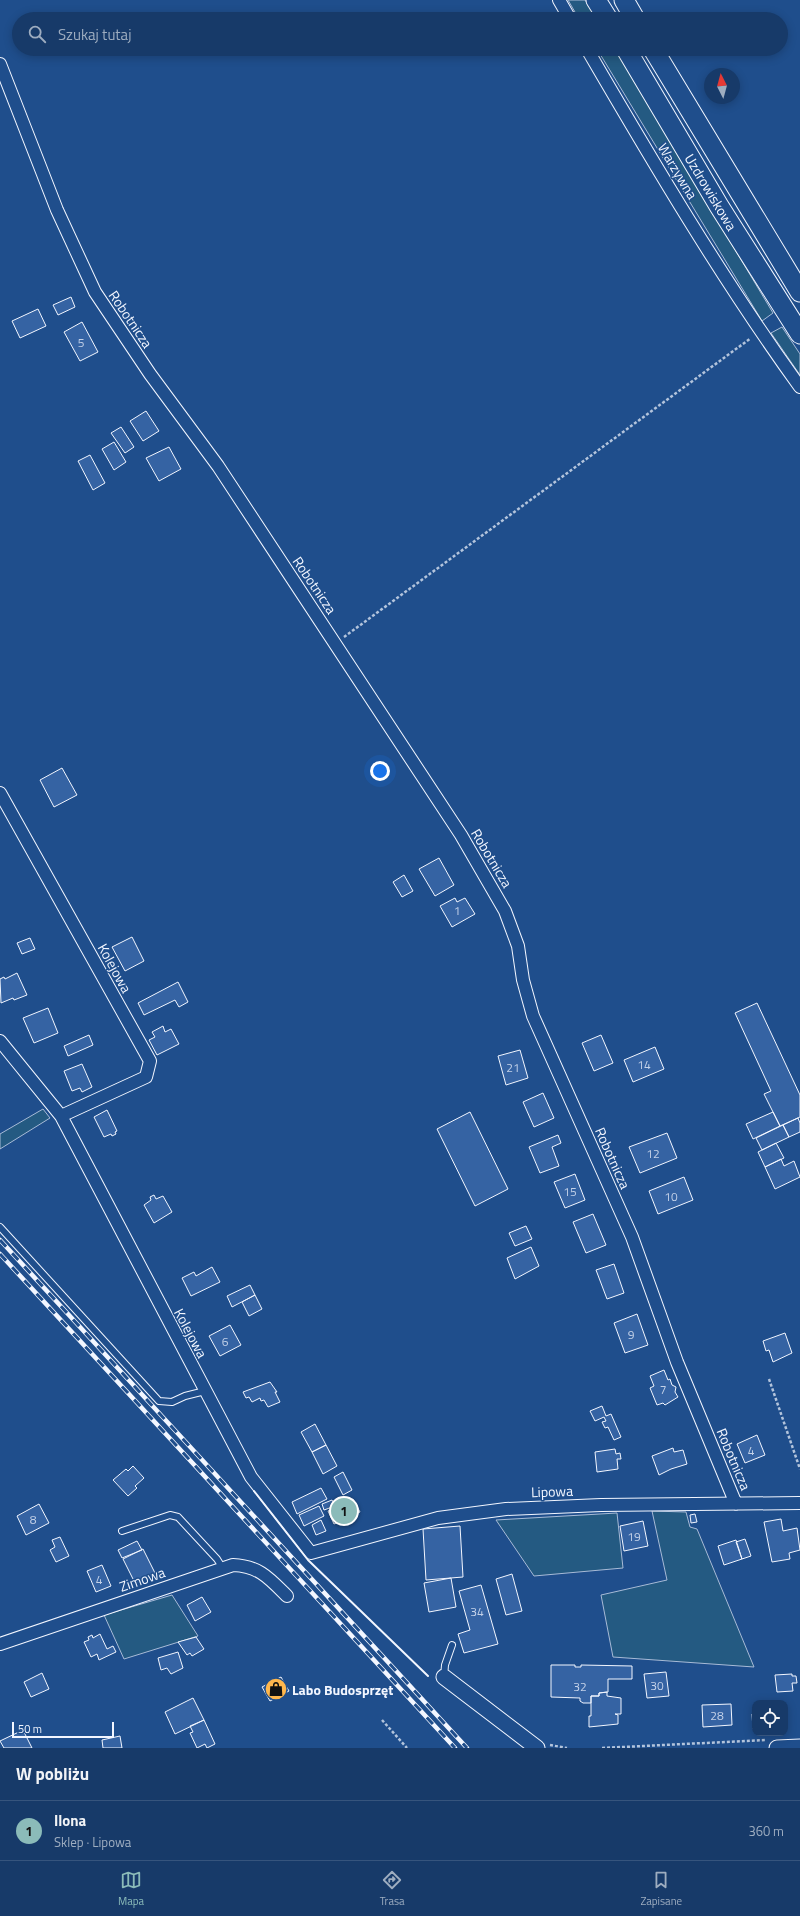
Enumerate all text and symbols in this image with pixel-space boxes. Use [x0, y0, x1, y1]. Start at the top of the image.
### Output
search box [12, 12, 788, 56]
icon: search [26, 23, 48, 45]
text: Szukaj tutaj [58, 23, 131, 46]
north arrow [704, 68, 740, 104]
street label: Warzywna [653, 139, 703, 203]
street label: Uzdrowiskowa [680, 150, 742, 234]
street label: Robotnicza [104, 286, 158, 352]
house number: 5 [78, 333, 85, 352]
street label: Robotnicza [288, 552, 342, 618]
your location [370, 761, 390, 781]
street label: Robotnicza [466, 824, 518, 892]
house number: 1 [454, 901, 460, 920]
street label: Kolejowa [93, 940, 137, 996]
house number: 14 [637, 1055, 651, 1074]
house number: 21 [506, 1058, 520, 1077]
street label: Robotnicza [590, 1124, 636, 1192]
house number: 12 [646, 1144, 660, 1163]
house number: 15 [563, 1182, 577, 1201]
house number: 10 [664, 1187, 678, 1206]
street label: Kolejowa [169, 1304, 213, 1362]
house number: 9 [628, 1325, 635, 1344]
house number: 6 [222, 1332, 229, 1351]
house number: 7 [660, 1380, 666, 1399]
street label: Robotnicza [712, 1425, 756, 1493]
house number: 4 [748, 1441, 755, 1460]
street label: Lipowa [531, 1480, 573, 1502]
pin: 1 [331, 1496, 357, 1526]
house number: 8 [30, 1510, 37, 1529]
house number: 19 [627, 1527, 641, 1546]
street label: Zimowa [116, 1561, 168, 1597]
house number: 4 [96, 1570, 103, 1589]
house number: 34 [470, 1602, 484, 1621]
shop icon: Labo Budosprzęt [263, 1676, 289, 1702]
house number: 30 [650, 1676, 664, 1695]
house number: 32 [573, 1677, 587, 1696]
place label: Labo Budosprzęt [292, 1679, 393, 1700]
map controls [752, 1700, 788, 1736]
button: locate [752, 1700, 788, 1736]
house number: 28 [710, 1706, 724, 1725]
scale bar [12, 1720, 114, 1739]
text: 50 m [18, 1721, 42, 1737]
text: W pobliżu [16, 1761, 89, 1787]
text: Ilona [54, 1809, 86, 1832]
text: 1 [25, 1821, 33, 1841]
text: 360 m [748, 1821, 784, 1841]
text: Sklep · Lipowa [54, 1832, 131, 1852]
tab: Mapa [118, 1869, 144, 1909]
tab: Trasa [380, 1869, 405, 1909]
tab: Zapisane [640, 1869, 682, 1909]

